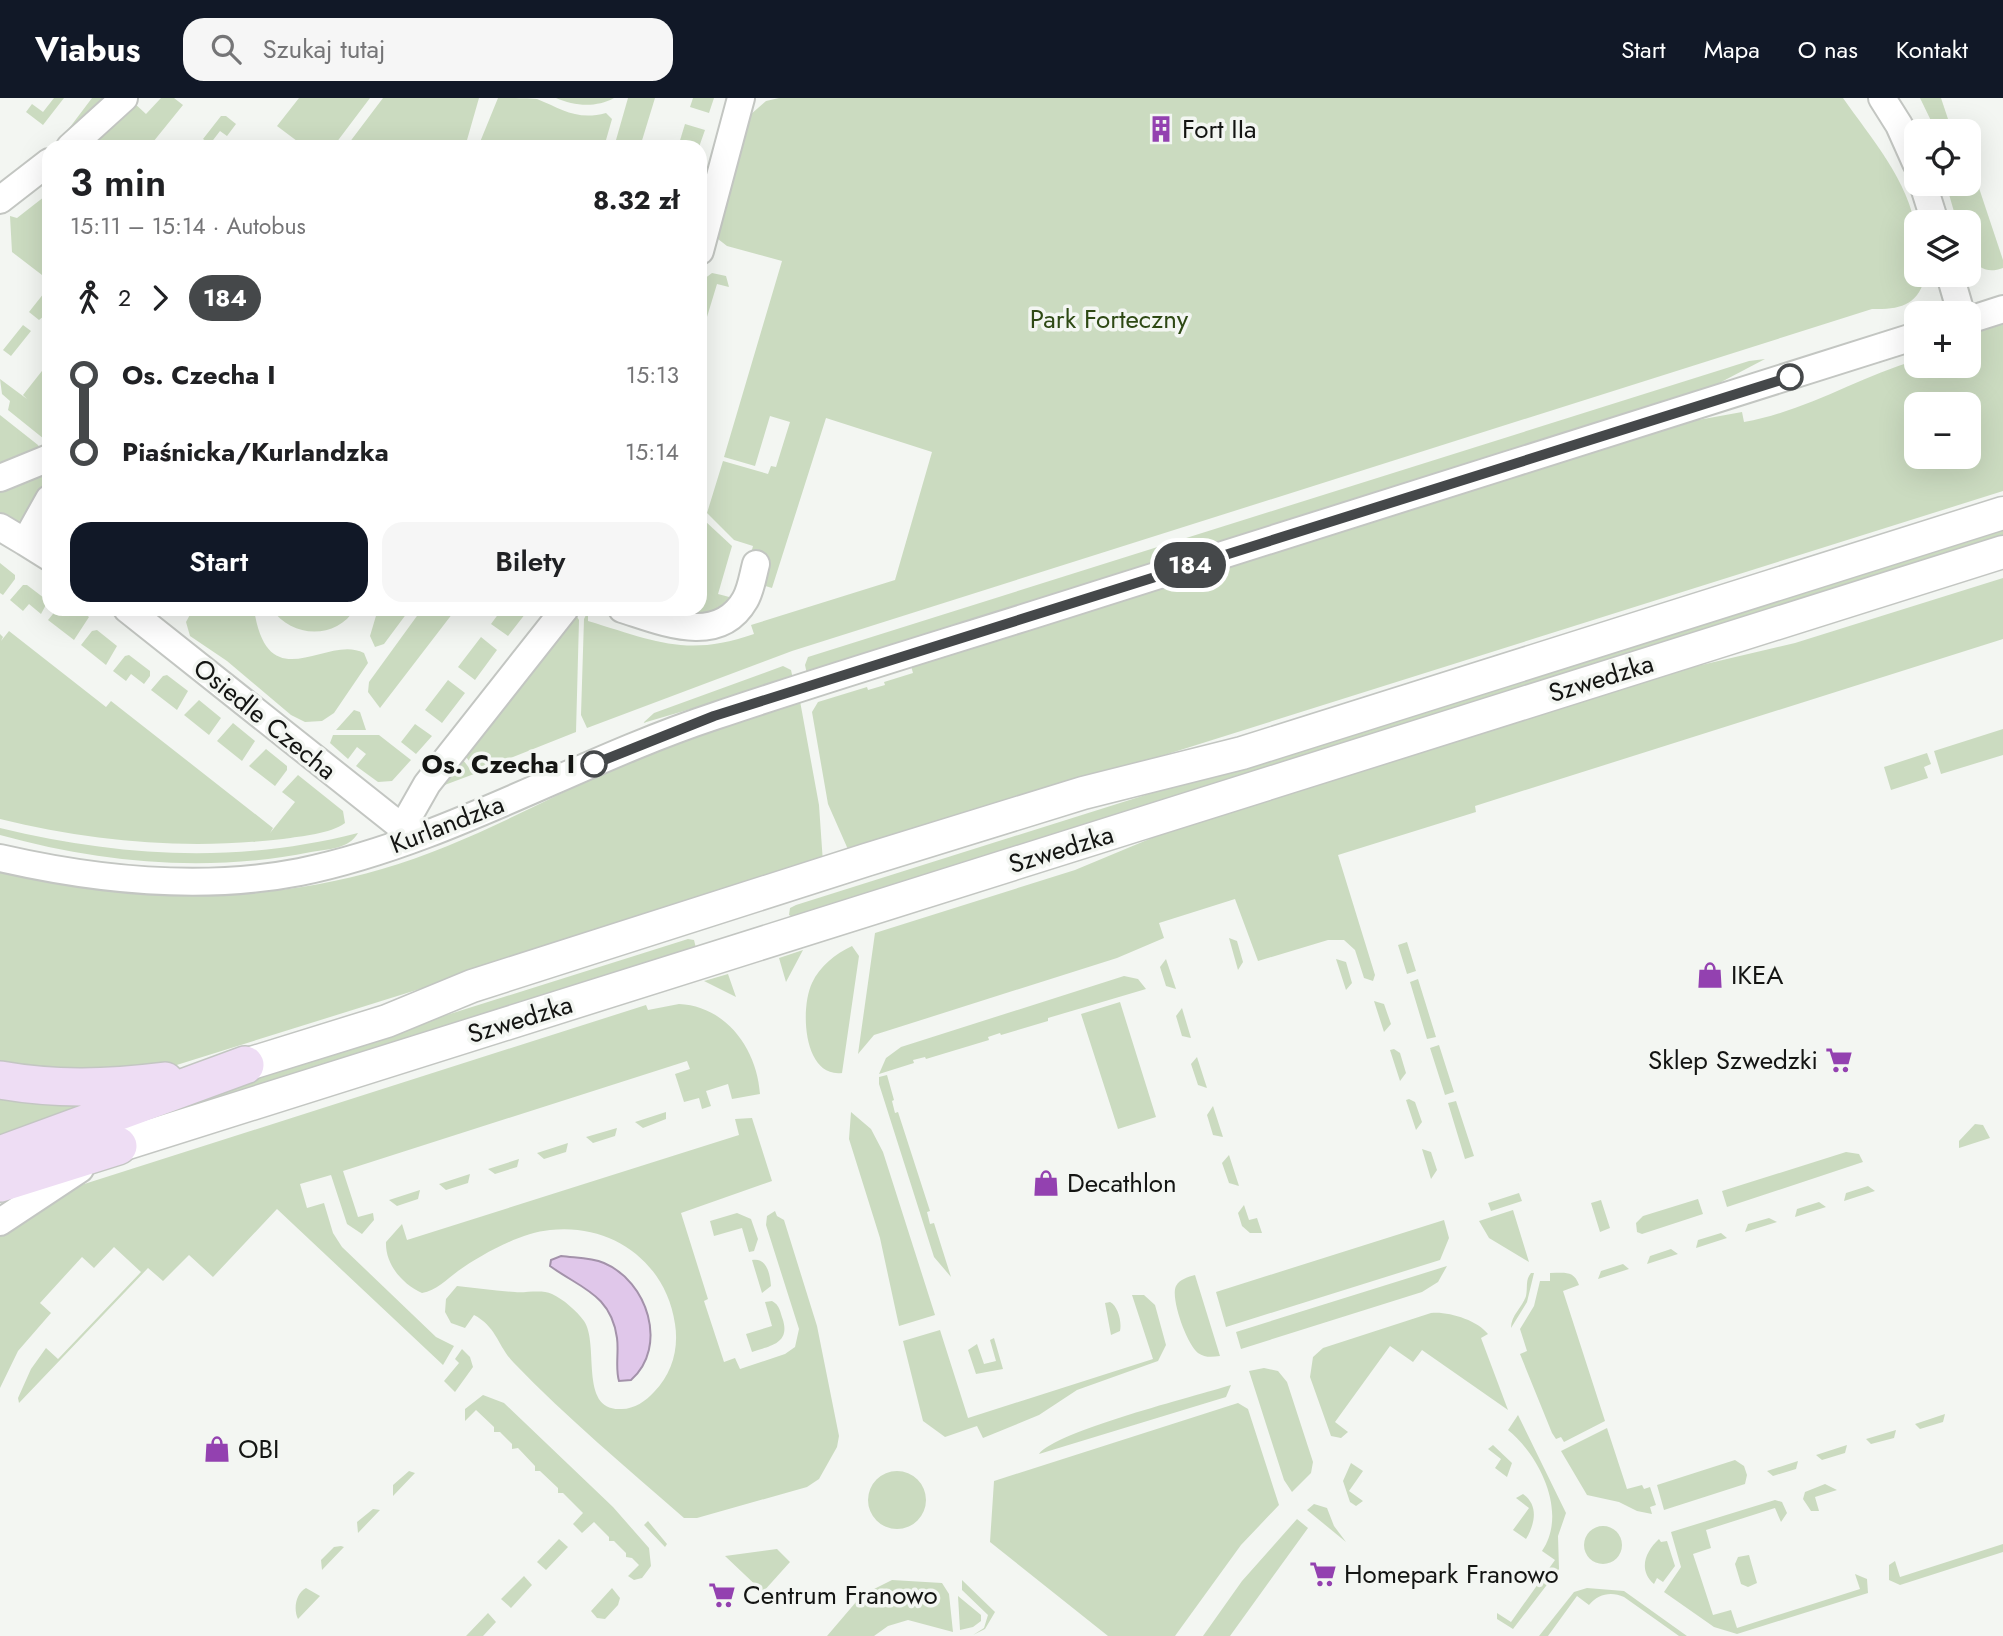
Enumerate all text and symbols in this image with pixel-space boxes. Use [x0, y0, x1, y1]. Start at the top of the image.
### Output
search box [183, 18, 673, 81]
text: Viabus [35, 26, 141, 73]
icon: search [207, 30, 245, 68]
text: Szukaj tutaj [263, 30, 386, 68]
text: Start [1621, 32, 1666, 67]
text: Mapa [1704, 32, 1760, 67]
text: O nas [1798, 32, 1858, 67]
text: Kontakt [1896, 32, 1968, 67]
place label: Fort IIa [1182, 110, 1257, 148]
building icon: Fort IIa [1146, 114, 1176, 144]
map controls [1904, 119, 1981, 469]
button: locate [1904, 119, 1981, 196]
text: 3 min [70, 155, 166, 210]
text: 8.32 zł [593, 181, 679, 219]
text: 15:11 – 15:14 · Autobus [70, 209, 306, 243]
button: layers [1904, 210, 1981, 287]
icon: walk [70, 279, 108, 317]
icon: forward [141, 279, 179, 317]
text: 184 [203, 280, 247, 315]
text: 2 [118, 281, 131, 315]
park label: Park Forteczny [1030, 300, 1189, 338]
button: + [1904, 301, 1981, 378]
text: Os. Czecha I [122, 356, 275, 394]
text: 15:13 [626, 358, 679, 392]
unlabelled marker [1777, 364, 1803, 390]
button: − [1904, 392, 1981, 469]
text: Piaśnicka/Kurlandzka [122, 433, 389, 471]
text: 15:14 [625, 435, 679, 469]
button: Start [70, 522, 368, 602]
button: Bilety [382, 522, 679, 602]
line badge: 184 [1150, 542, 1230, 588]
text: 184 [1168, 547, 1212, 582]
street label: Szwedzka [1544, 644, 1658, 712]
street label: Osiedle Czecha [185, 649, 345, 789]
place label: Os. Czecha I [422, 745, 575, 783]
marker: Os. Czecha I [581, 751, 607, 777]
street label: Kurlandzka [384, 785, 510, 863]
street label: Szwedzka [1004, 815, 1118, 883]
place label: IKEA [1731, 956, 1784, 994]
shop icon: IKEA [1695, 960, 1725, 990]
street label: Szwedzka [463, 985, 577, 1053]
place label: Sklep Szwedzki [1648, 1041, 1818, 1079]
supermarket icon: Sklep Szwedzki [1824, 1045, 1854, 1075]
place label: Decathlon [1067, 1164, 1177, 1202]
shop icon: Decathlon [1031, 1168, 1061, 1198]
place label: OBI [238, 1430, 279, 1468]
shop icon: OBI [202, 1434, 232, 1464]
place label: Homepark Franowo [1344, 1555, 1559, 1593]
supermarket icon: Homepark Franowo [1308, 1559, 1338, 1589]
place label: Centrum Franowo [743, 1576, 938, 1614]
supermarket icon: Centrum Franowo [707, 1580, 737, 1610]

